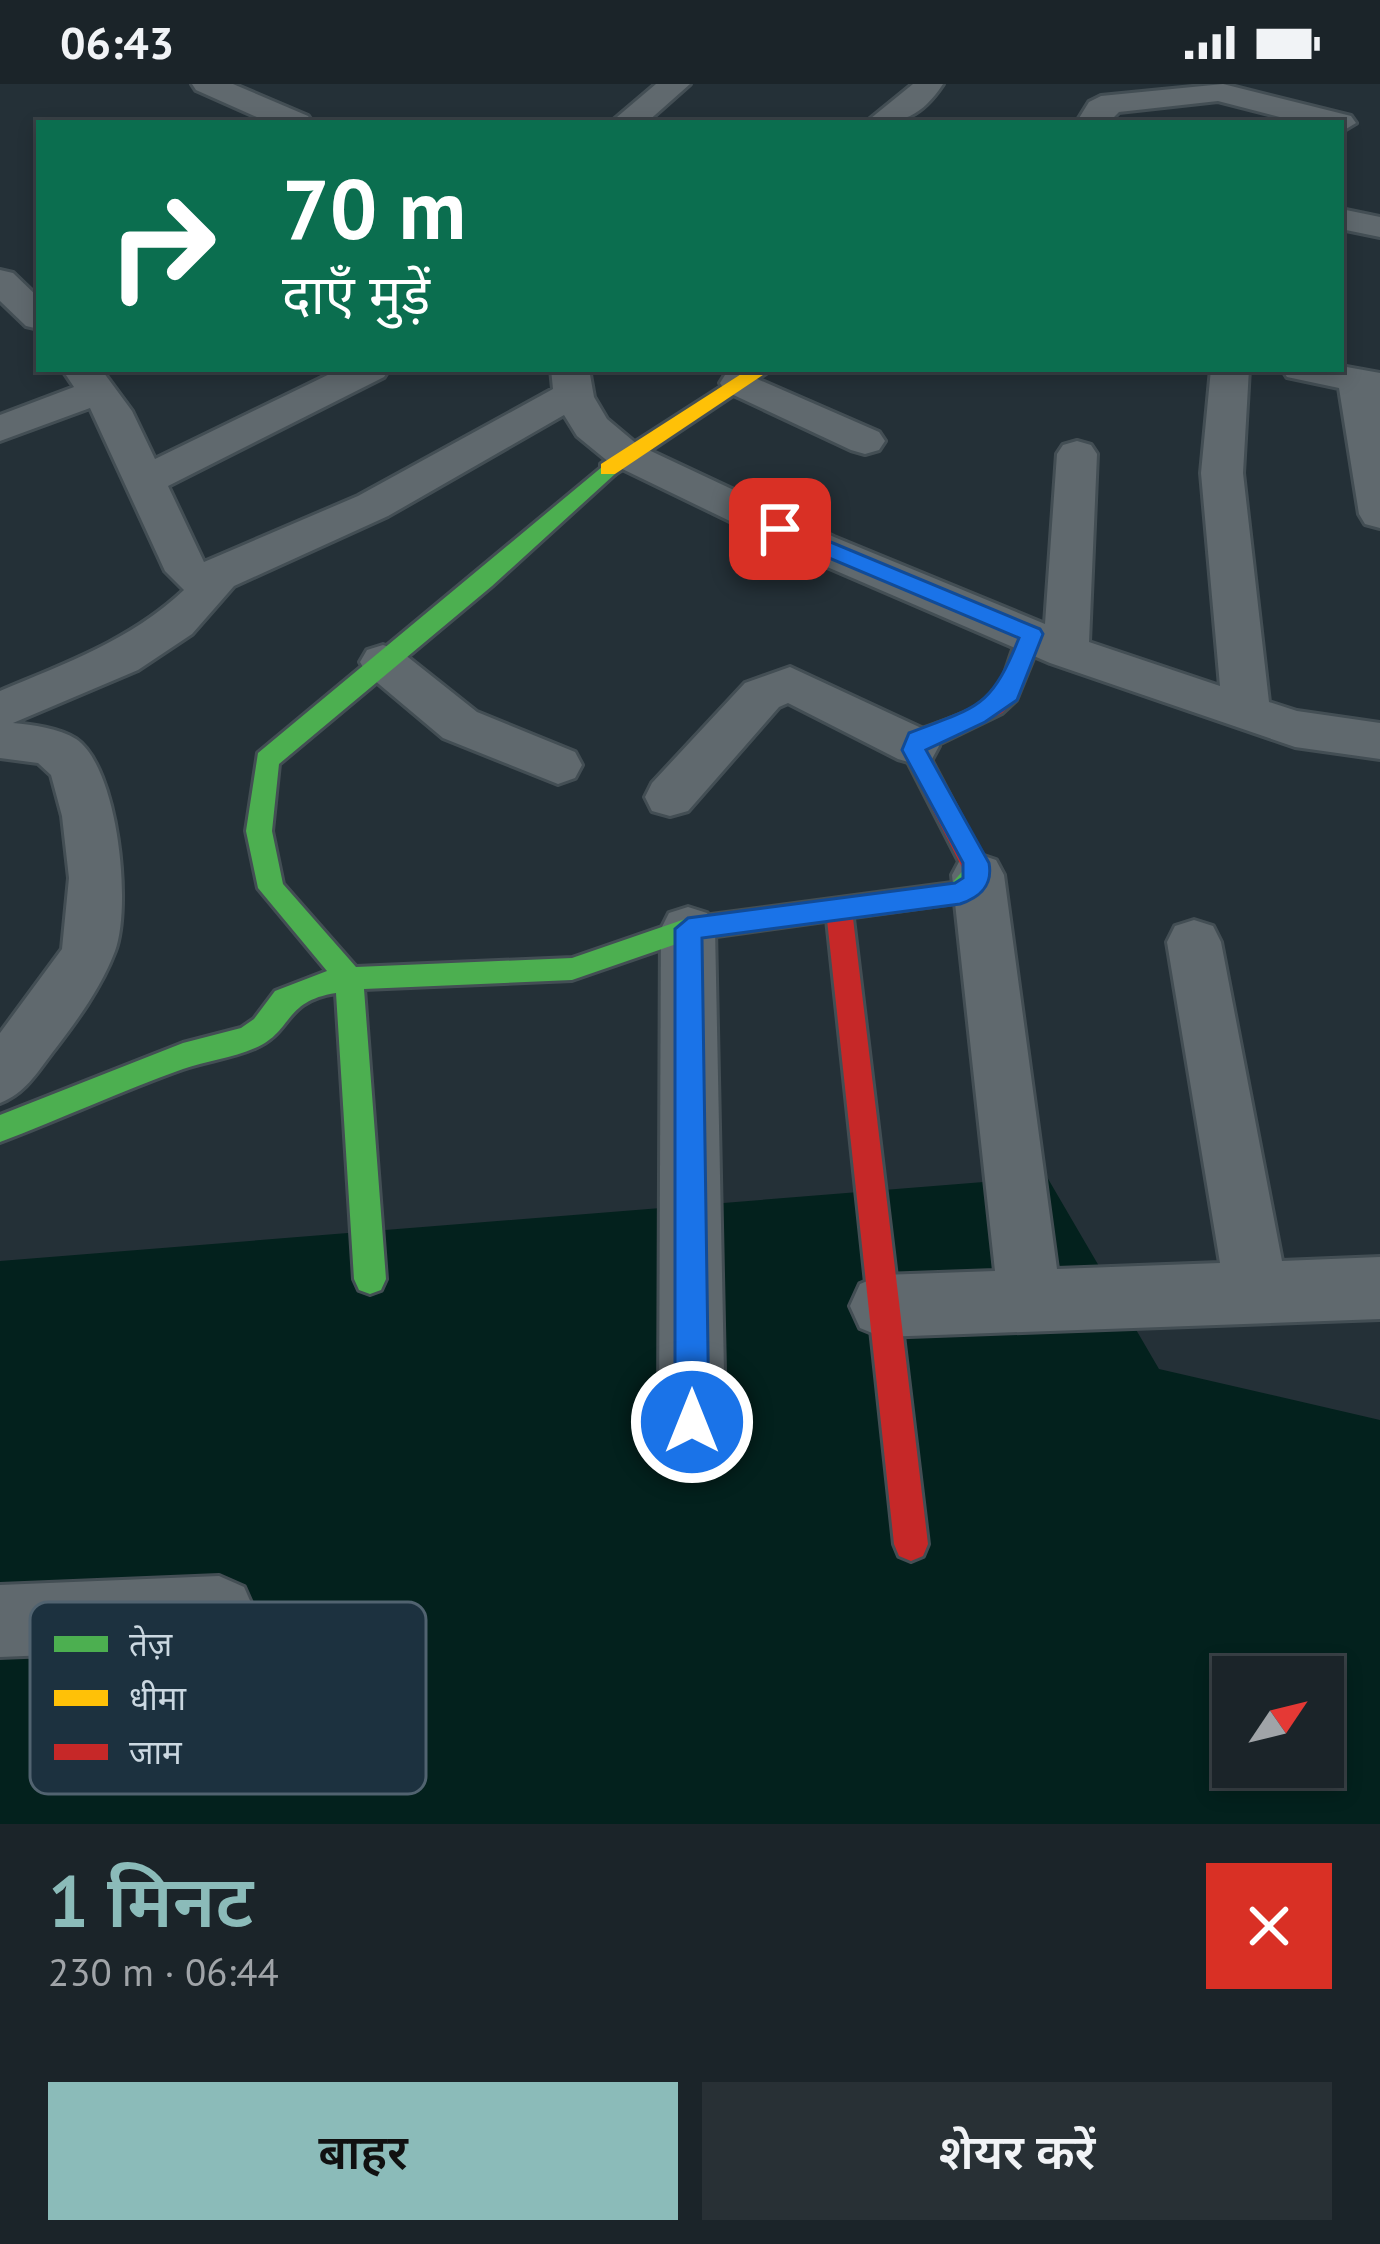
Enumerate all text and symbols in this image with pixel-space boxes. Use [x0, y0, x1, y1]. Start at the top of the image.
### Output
text: 06:43 [60, 13, 174, 71]
text: 70 m [282, 153, 466, 262]
icon: right [84, 168, 240, 324]
text: दाएँ मुड़ें [282, 259, 430, 329]
pin [729, 478, 831, 580]
icon: arrive [747, 496, 813, 562]
position arrow [629, 1359, 755, 1485]
legend [30, 1602, 426, 1794]
text: तेज़ [129, 1622, 173, 1665]
north arrow [1212, 1656, 1344, 1788]
map controls [1212, 1656, 1344, 1788]
text: धीमा [129, 1676, 188, 1719]
text: जाम [129, 1730, 183, 1773]
text: 1 मिनट [48, 1854, 253, 1947]
button: close [1206, 1863, 1332, 1989]
text: 230 m · 06:44 [48, 1946, 279, 1997]
button: बाहर [48, 2082, 678, 2220]
button: शेयर करें [702, 2082, 1332, 2220]

